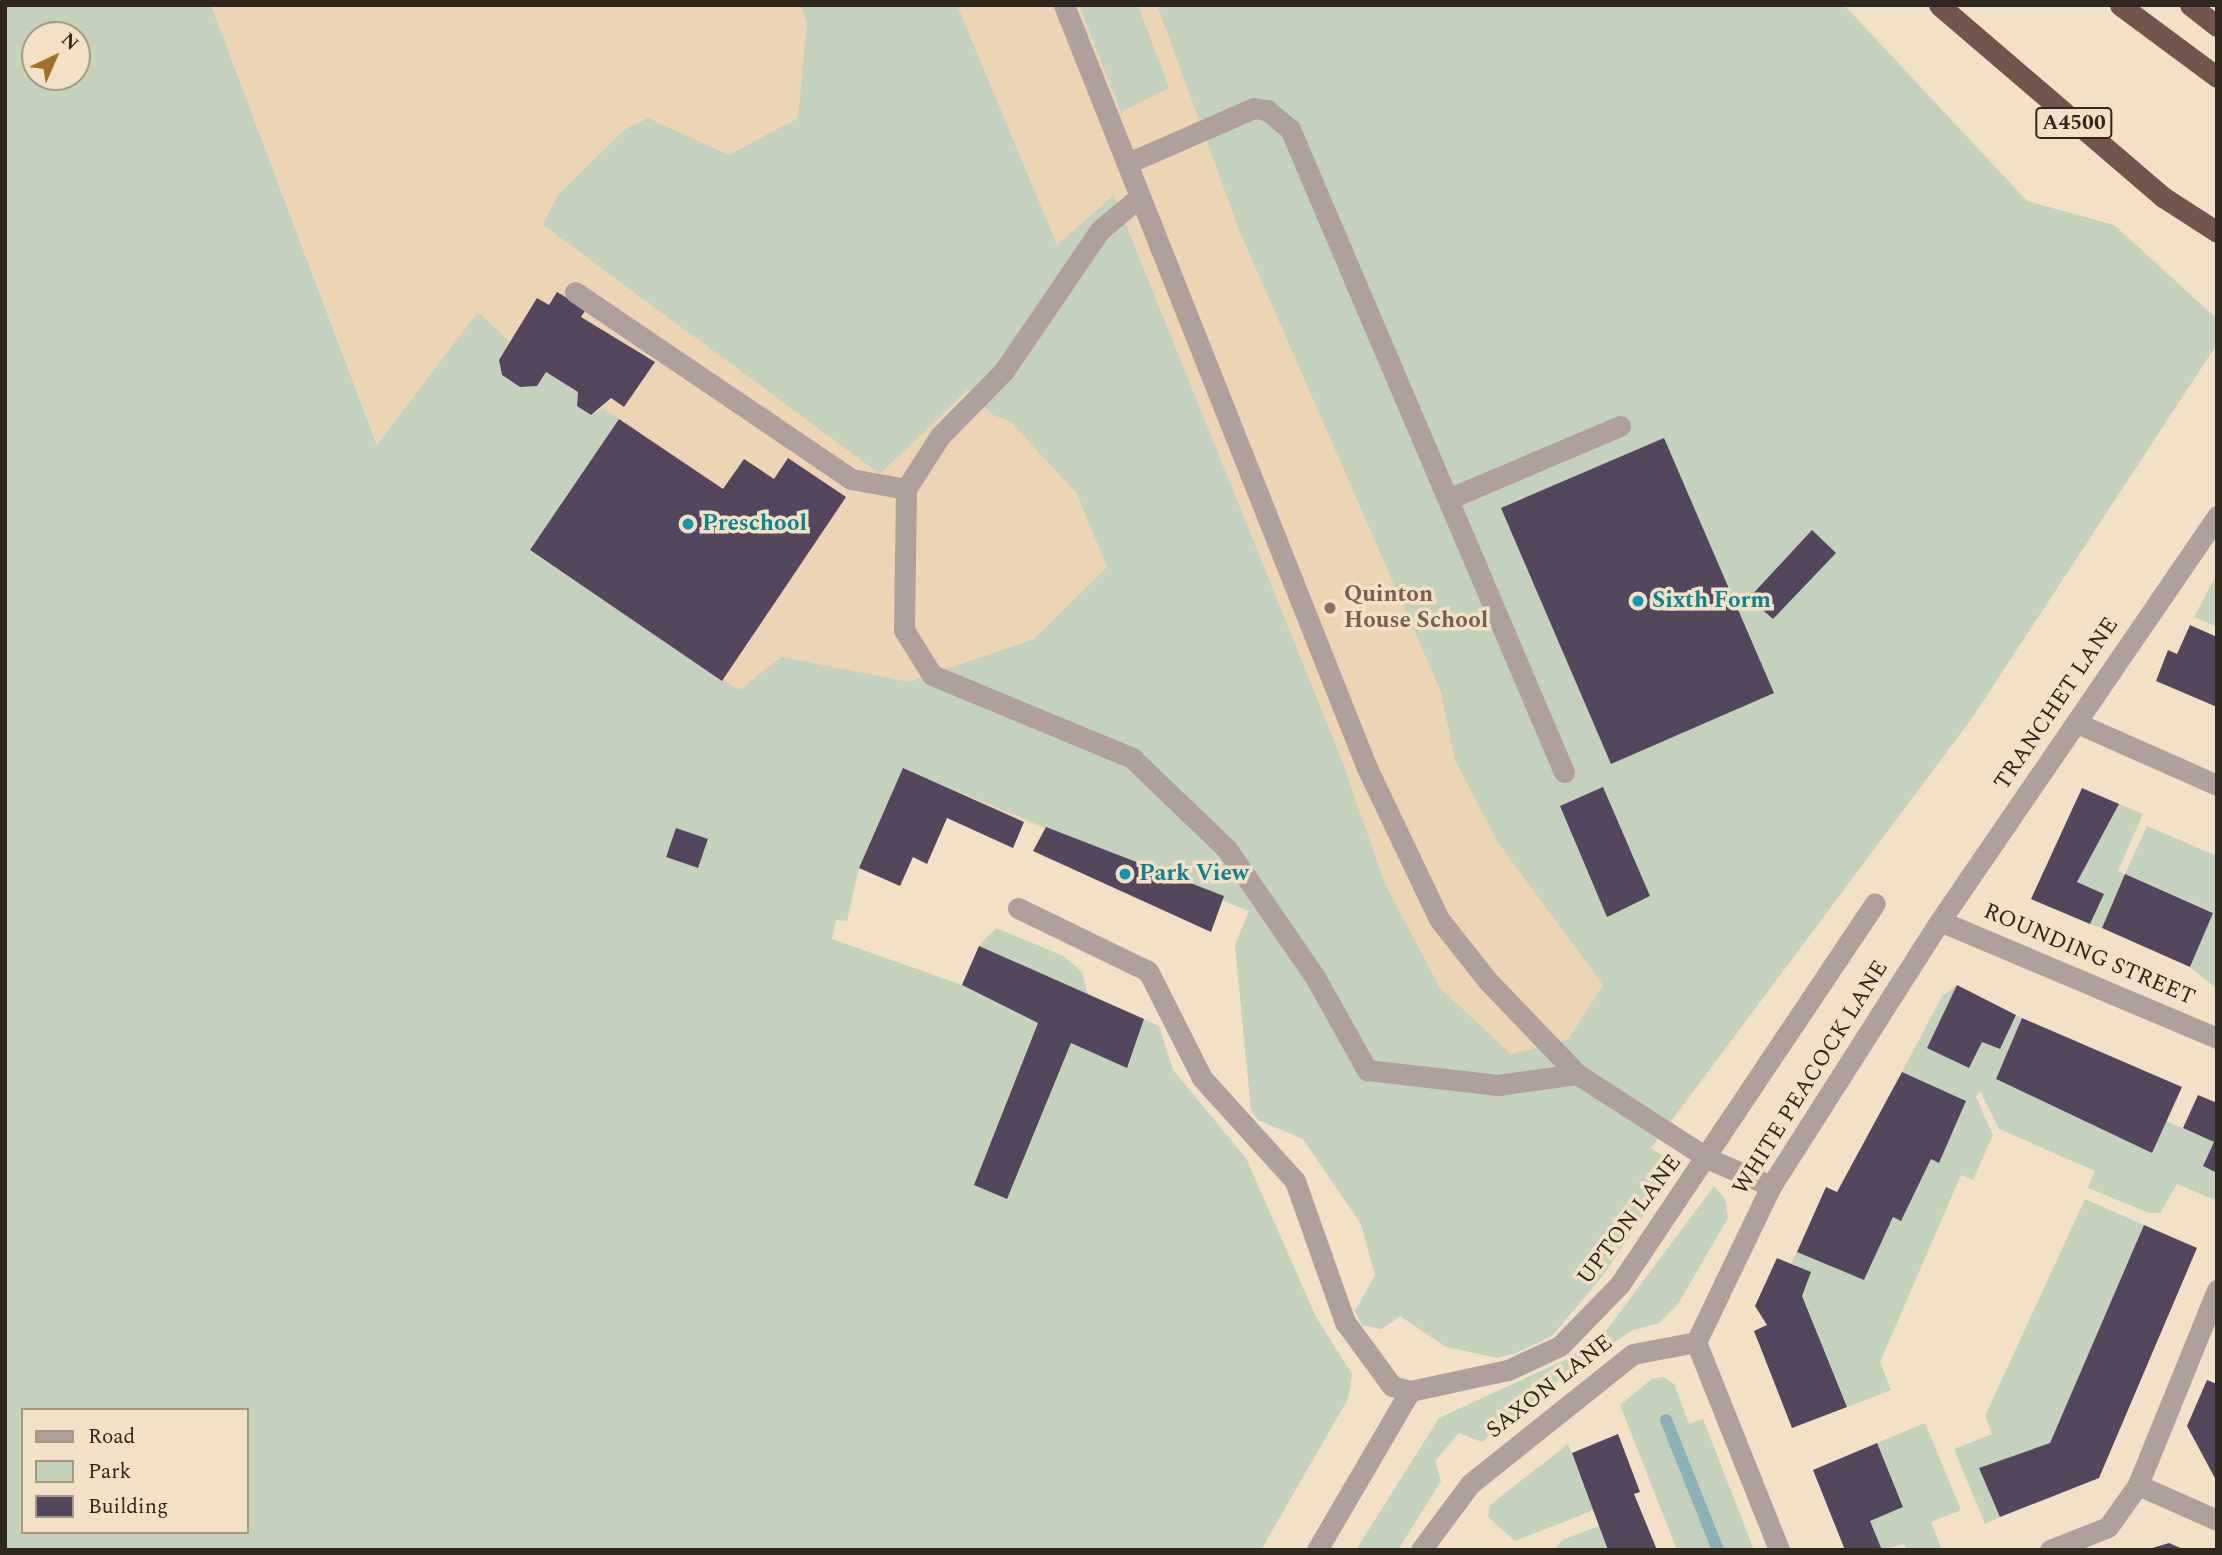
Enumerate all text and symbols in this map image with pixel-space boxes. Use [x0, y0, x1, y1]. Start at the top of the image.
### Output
north arrow [21, 21, 91, 91]
text: N [54, 26, 85, 58]
road number: A4500 [2034, 106, 2114, 140]
place label: Preschool [702, 510, 807, 538]
marker: Preschool [680, 516, 696, 532]
place label: Quinton House School [1344, 581, 1488, 635]
place label: Sixth Form [1652, 587, 1771, 615]
marker: Sixth Form [1630, 593, 1646, 609]
marker: Quinton House School [1322, 600, 1338, 616]
street label: TRANCHET LANE [1989, 612, 2125, 796]
place label: Park View [1139, 860, 1249, 888]
marker: Park View [1117, 866, 1133, 882]
street label: ROUNDING STREET [1979, 898, 2199, 1012]
street label: WHITE PEACOCK LANE [1727, 956, 1895, 1200]
street label: UPTON LANE [1572, 1149, 1688, 1291]
street label: SAXON LANE [1482, 1329, 1618, 1445]
legend [21, 1408, 248, 1534]
text: Road [88, 1421, 135, 1453]
text: Park [88, 1456, 131, 1488]
text: Building [88, 1491, 168, 1523]

